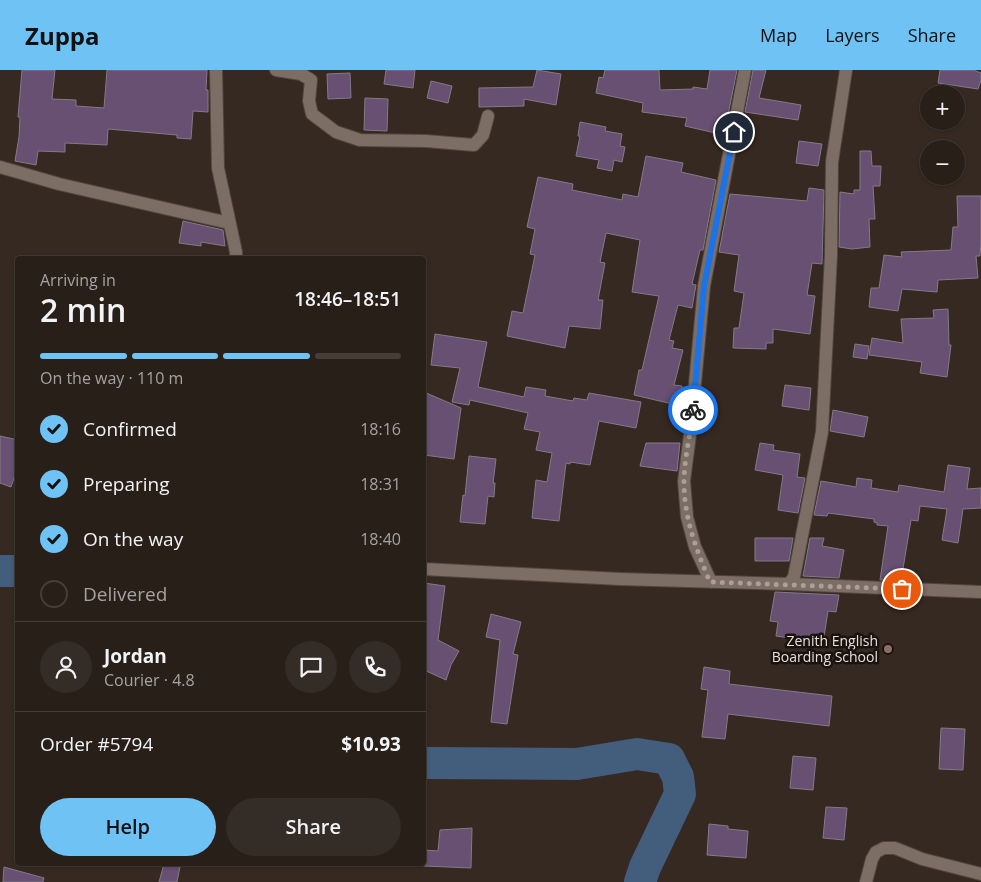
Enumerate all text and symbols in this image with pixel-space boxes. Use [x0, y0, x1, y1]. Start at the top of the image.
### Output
text: Zuppa [25, 19, 100, 52]
text: Map [760, 23, 797, 47]
text: Layers [825, 23, 880, 47]
text: Share [908, 23, 956, 47]
map controls [920, 85, 965, 185]
button: + [920, 85, 965, 130]
pin [713, 111, 755, 153]
icon: home [720, 118, 748, 146]
button: − [920, 140, 965, 185]
text: Arriving in [40, 269, 116, 291]
text: 18:46–18:51 [294, 286, 401, 312]
text: 2 min [40, 288, 126, 331]
text: On the way · 110 m [40, 367, 183, 389]
courier [668, 385, 718, 435]
icon: bike [679, 396, 707, 424]
icon: check [40, 415, 68, 443]
text: Confirmed [83, 416, 177, 442]
text: 18:16 [360, 418, 401, 440]
icon: check [40, 470, 68, 498]
text: Preparing [83, 471, 170, 497]
text: 18:31 [360, 473, 401, 495]
icon: check [40, 525, 68, 553]
text: On the way [83, 526, 183, 552]
text: 18:40 [360, 528, 401, 550]
pin [881, 568, 923, 610]
icon: bag [888, 575, 916, 603]
text: Delivered [83, 581, 167, 607]
place label: Zenith English Boarding School [772, 631, 878, 666]
button: person [40, 641, 92, 693]
button: chat [285, 641, 337, 693]
button: phone [349, 641, 401, 693]
text: Jordan [104, 643, 167, 669]
marker: Zenith English Boarding School [882, 643, 894, 655]
text: Courier · 4.8 [104, 669, 195, 691]
text: Order #5794 [40, 731, 153, 757]
text: $10.93 [341, 731, 401, 757]
button: Help [40, 798, 216, 856]
button: Share [226, 798, 401, 856]

